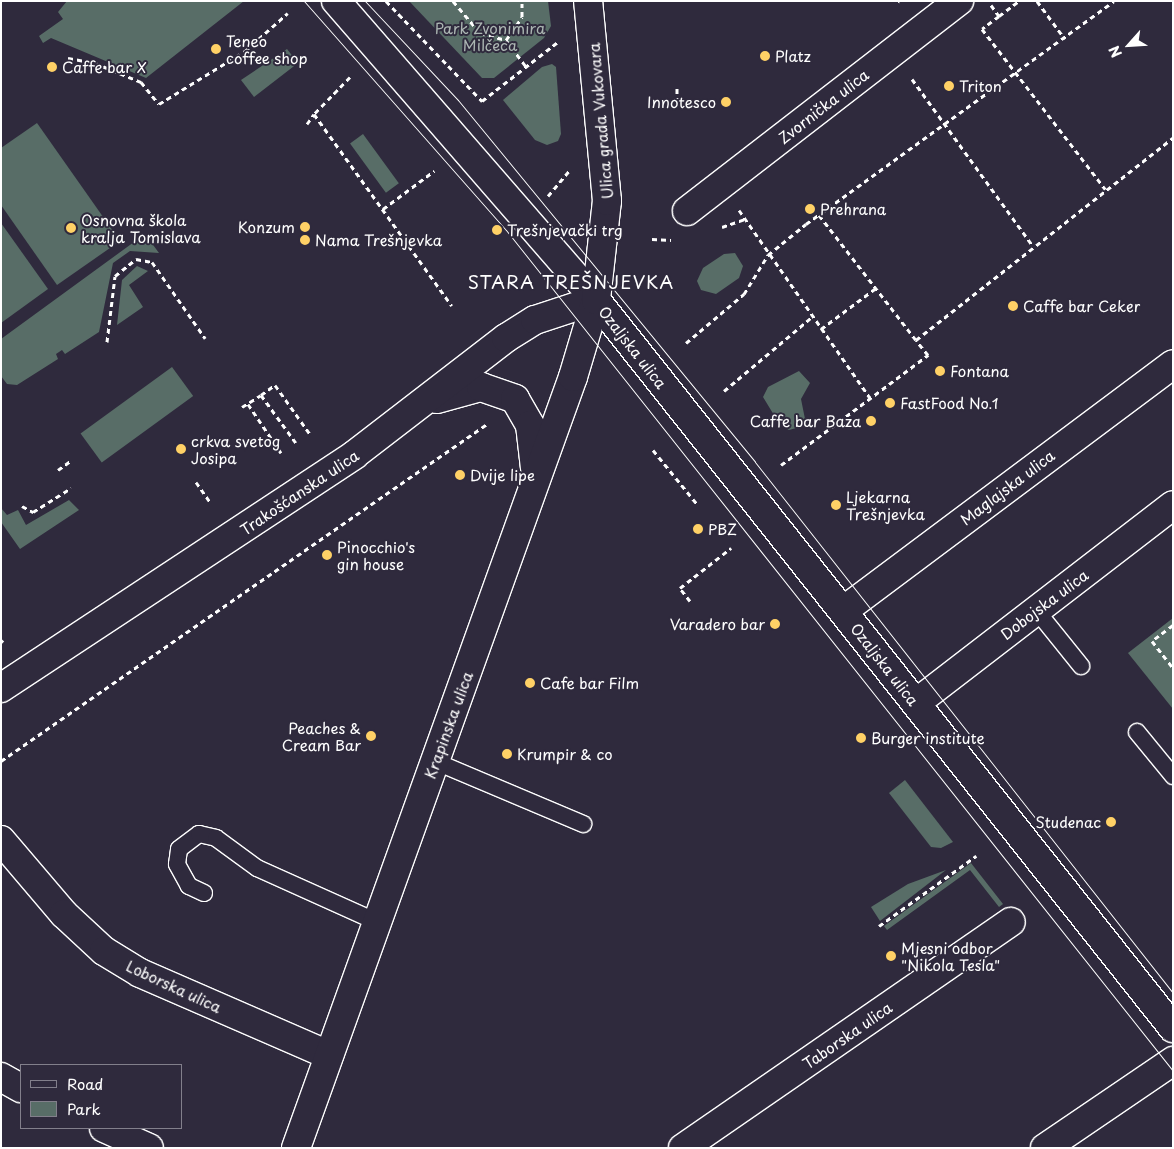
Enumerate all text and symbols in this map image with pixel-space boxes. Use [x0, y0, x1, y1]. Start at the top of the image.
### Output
park label: Park Zvonimira Milčeca [434, 18, 546, 53]
north arrow [1104, 20, 1154, 70]
place label: Teneo coffee shop [226, 31, 309, 66]
street label: Ulica grada Vukovara [584, 42, 616, 200]
text: N [1103, 42, 1127, 61]
marker: Teneo coffee shop [210, 43, 222, 55]
place label: Platz [775, 47, 811, 65]
marker: Platz [759, 50, 771, 62]
place label: Caffe bar X [62, 58, 147, 76]
marker: Caffe bar X [46, 61, 58, 73]
street label: Zvornička ulica [774, 65, 872, 147]
place label: Triton [959, 77, 1002, 95]
marker: Triton [943, 80, 955, 92]
place label: Innotesco [647, 93, 716, 111]
marker: Innotesco [720, 96, 732, 108]
place label: Prehrana [820, 200, 886, 218]
marker: Prehrana [804, 203, 816, 215]
place label: Osnovna škola kralja Tomislava [81, 210, 200, 245]
place label: Konzum [238, 218, 295, 236]
marker: Konzum [299, 221, 311, 233]
place label: Trešnjevački trg [507, 221, 624, 239]
marker: Osnovna škola kralja Tomislava [65, 222, 77, 234]
marker: Trešnjevački trg [491, 224, 503, 236]
place label: Nama Trešnjevka [315, 231, 443, 249]
marker: Nama Trešnjevka [299, 234, 311, 246]
district label: STARA TREŠNJEVKA [467, 271, 675, 293]
place label: Caffe bar Ceker [1023, 297, 1140, 315]
marker: Caffe bar Ceker [1007, 300, 1019, 312]
street label: Ozaljska ulica [595, 302, 671, 392]
place label: Fontana [950, 362, 1009, 380]
marker: Fontana [934, 365, 946, 377]
place label: FastFood No.1 [900, 394, 998, 412]
marker: FastFood No.1 [884, 397, 896, 409]
place label: Caffe bar Baza [750, 412, 861, 430]
marker: Caffe bar Baza [865, 415, 877, 427]
place label: crkva svetog Josipa [191, 431, 281, 466]
marker: crkva svetog Josipa [175, 443, 187, 455]
street label: Trakošćanska ulica [236, 446, 362, 538]
street label: Maglajska ulica [956, 446, 1058, 528]
place label: Dvije lipe [470, 466, 535, 484]
marker: Dvije lipe [454, 469, 466, 481]
place label: Ljekarna Trešnjevka [846, 487, 925, 522]
marker: Ljekarna Trešnjevka [830, 499, 842, 511]
place label: PBZ [708, 520, 737, 538]
marker: PBZ [692, 523, 704, 535]
place label: Pinocchio's gin house [337, 537, 415, 572]
marker: Pinocchio's gin house [321, 549, 333, 561]
street label: Dobojska ulica [996, 565, 1092, 643]
place label: Varadero bar [669, 615, 765, 633]
marker: Varadero bar [769, 618, 781, 630]
street label: Ozaljska ulica [847, 619, 923, 709]
street label: Krapinska ulica [420, 669, 476, 781]
place label: Cafe bar Film [540, 674, 639, 692]
marker: Cafe bar Film [524, 677, 536, 689]
place label: Peaches & Cream Bar [281, 718, 361, 753]
place label: Burger institute [871, 729, 985, 747]
marker: Peaches & Cream Bar [365, 730, 377, 742]
marker: Burger institute [855, 732, 867, 744]
place label: Krumpir & co [517, 745, 613, 763]
marker: Krumpir & co [501, 748, 513, 760]
place label: Studenac [1035, 813, 1101, 831]
marker: Studenac [1105, 816, 1117, 828]
place label: Mjesni odbor "Nikola Tesla" [901, 938, 1000, 973]
marker: Mjesni odbor "Nikola Tesla" [885, 950, 897, 962]
street label: Loborska ulica [123, 956, 225, 1016]
street label: Taborska ulica [799, 997, 895, 1073]
legend [20, 1064, 182, 1129]
text: Road [67, 1072, 103, 1095]
text: Park [67, 1097, 101, 1120]

